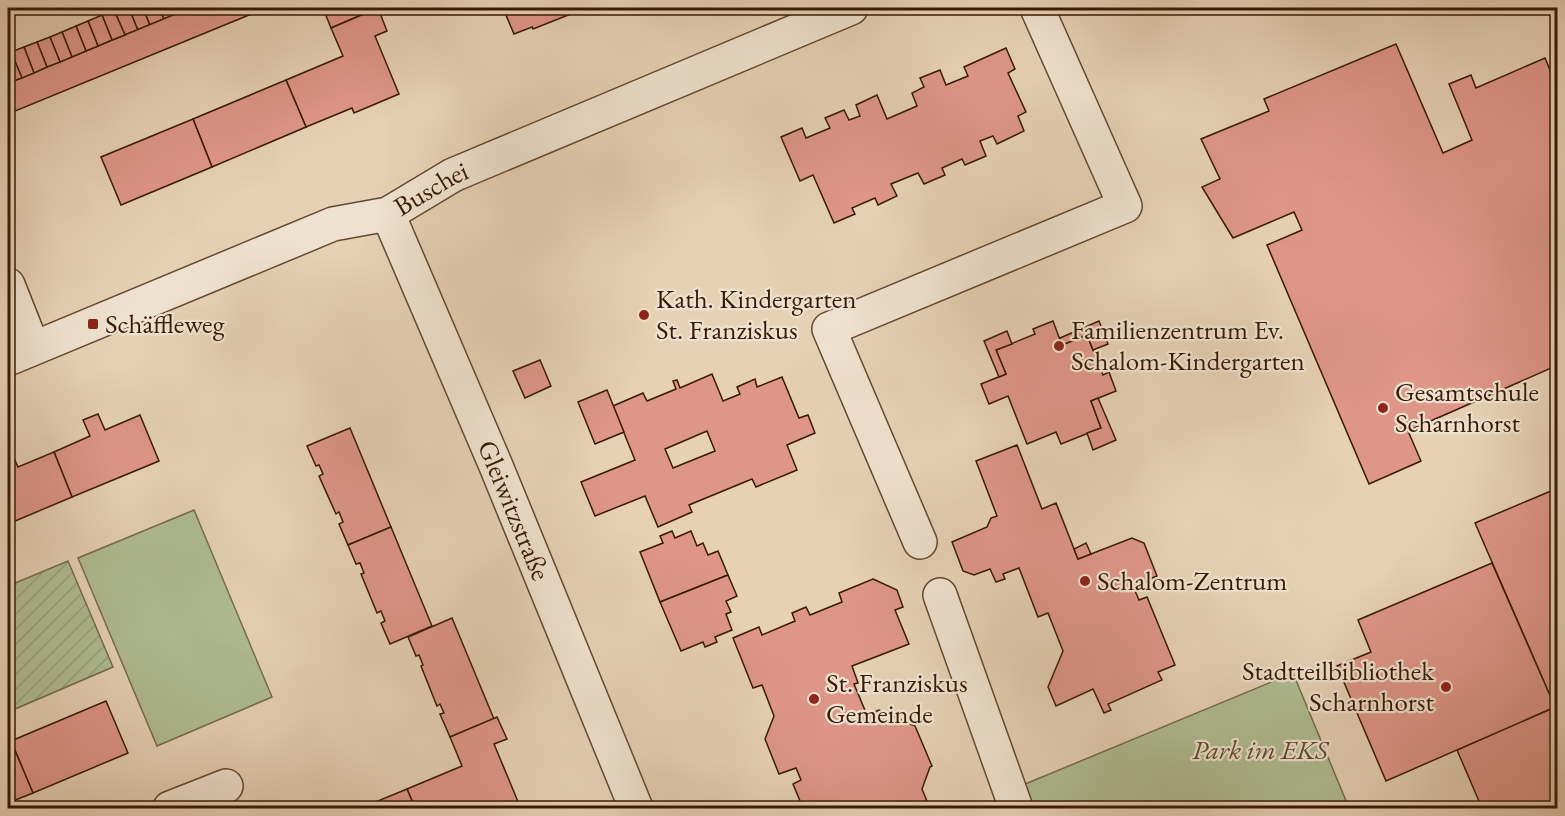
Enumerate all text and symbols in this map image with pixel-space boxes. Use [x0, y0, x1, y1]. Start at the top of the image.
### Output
street label: Buschei [387, 153, 474, 224]
place label: Kath. Kindergarten St. Franziskus [656, 281, 856, 347]
place label: Schäffleweg [105, 306, 225, 341]
marker: Kath. Kindergarten St. Franziskus [637, 308, 651, 322]
place label: Familienzentrum Ev. Schalom-Kindergarten [1071, 312, 1305, 378]
marker: Schäffleweg [86, 317, 100, 331]
marker: Familienzentrum Ev. Schalom-Kindergarten [1052, 339, 1066, 353]
place label: Gesamtschule Scharnhorst [1395, 374, 1539, 440]
marker: Gesamtschule Scharnhorst [1376, 401, 1390, 415]
street label: Gleiwitzstraße [470, 435, 559, 585]
place label: Schalom-Zentrum [1097, 563, 1287, 598]
marker: Schalom-Zentrum [1078, 574, 1092, 588]
place label: Stadtteilbibliothek Scharnhorst [1242, 653, 1435, 719]
place label: St. Franziskus Gemeinde [826, 665, 968, 731]
marker: Stadtteilbibliothek Scharnhorst [1439, 680, 1453, 694]
marker: St. Franziskus Gemeinde [807, 692, 821, 706]
park label: Park im EKS [1192, 732, 1330, 767]

